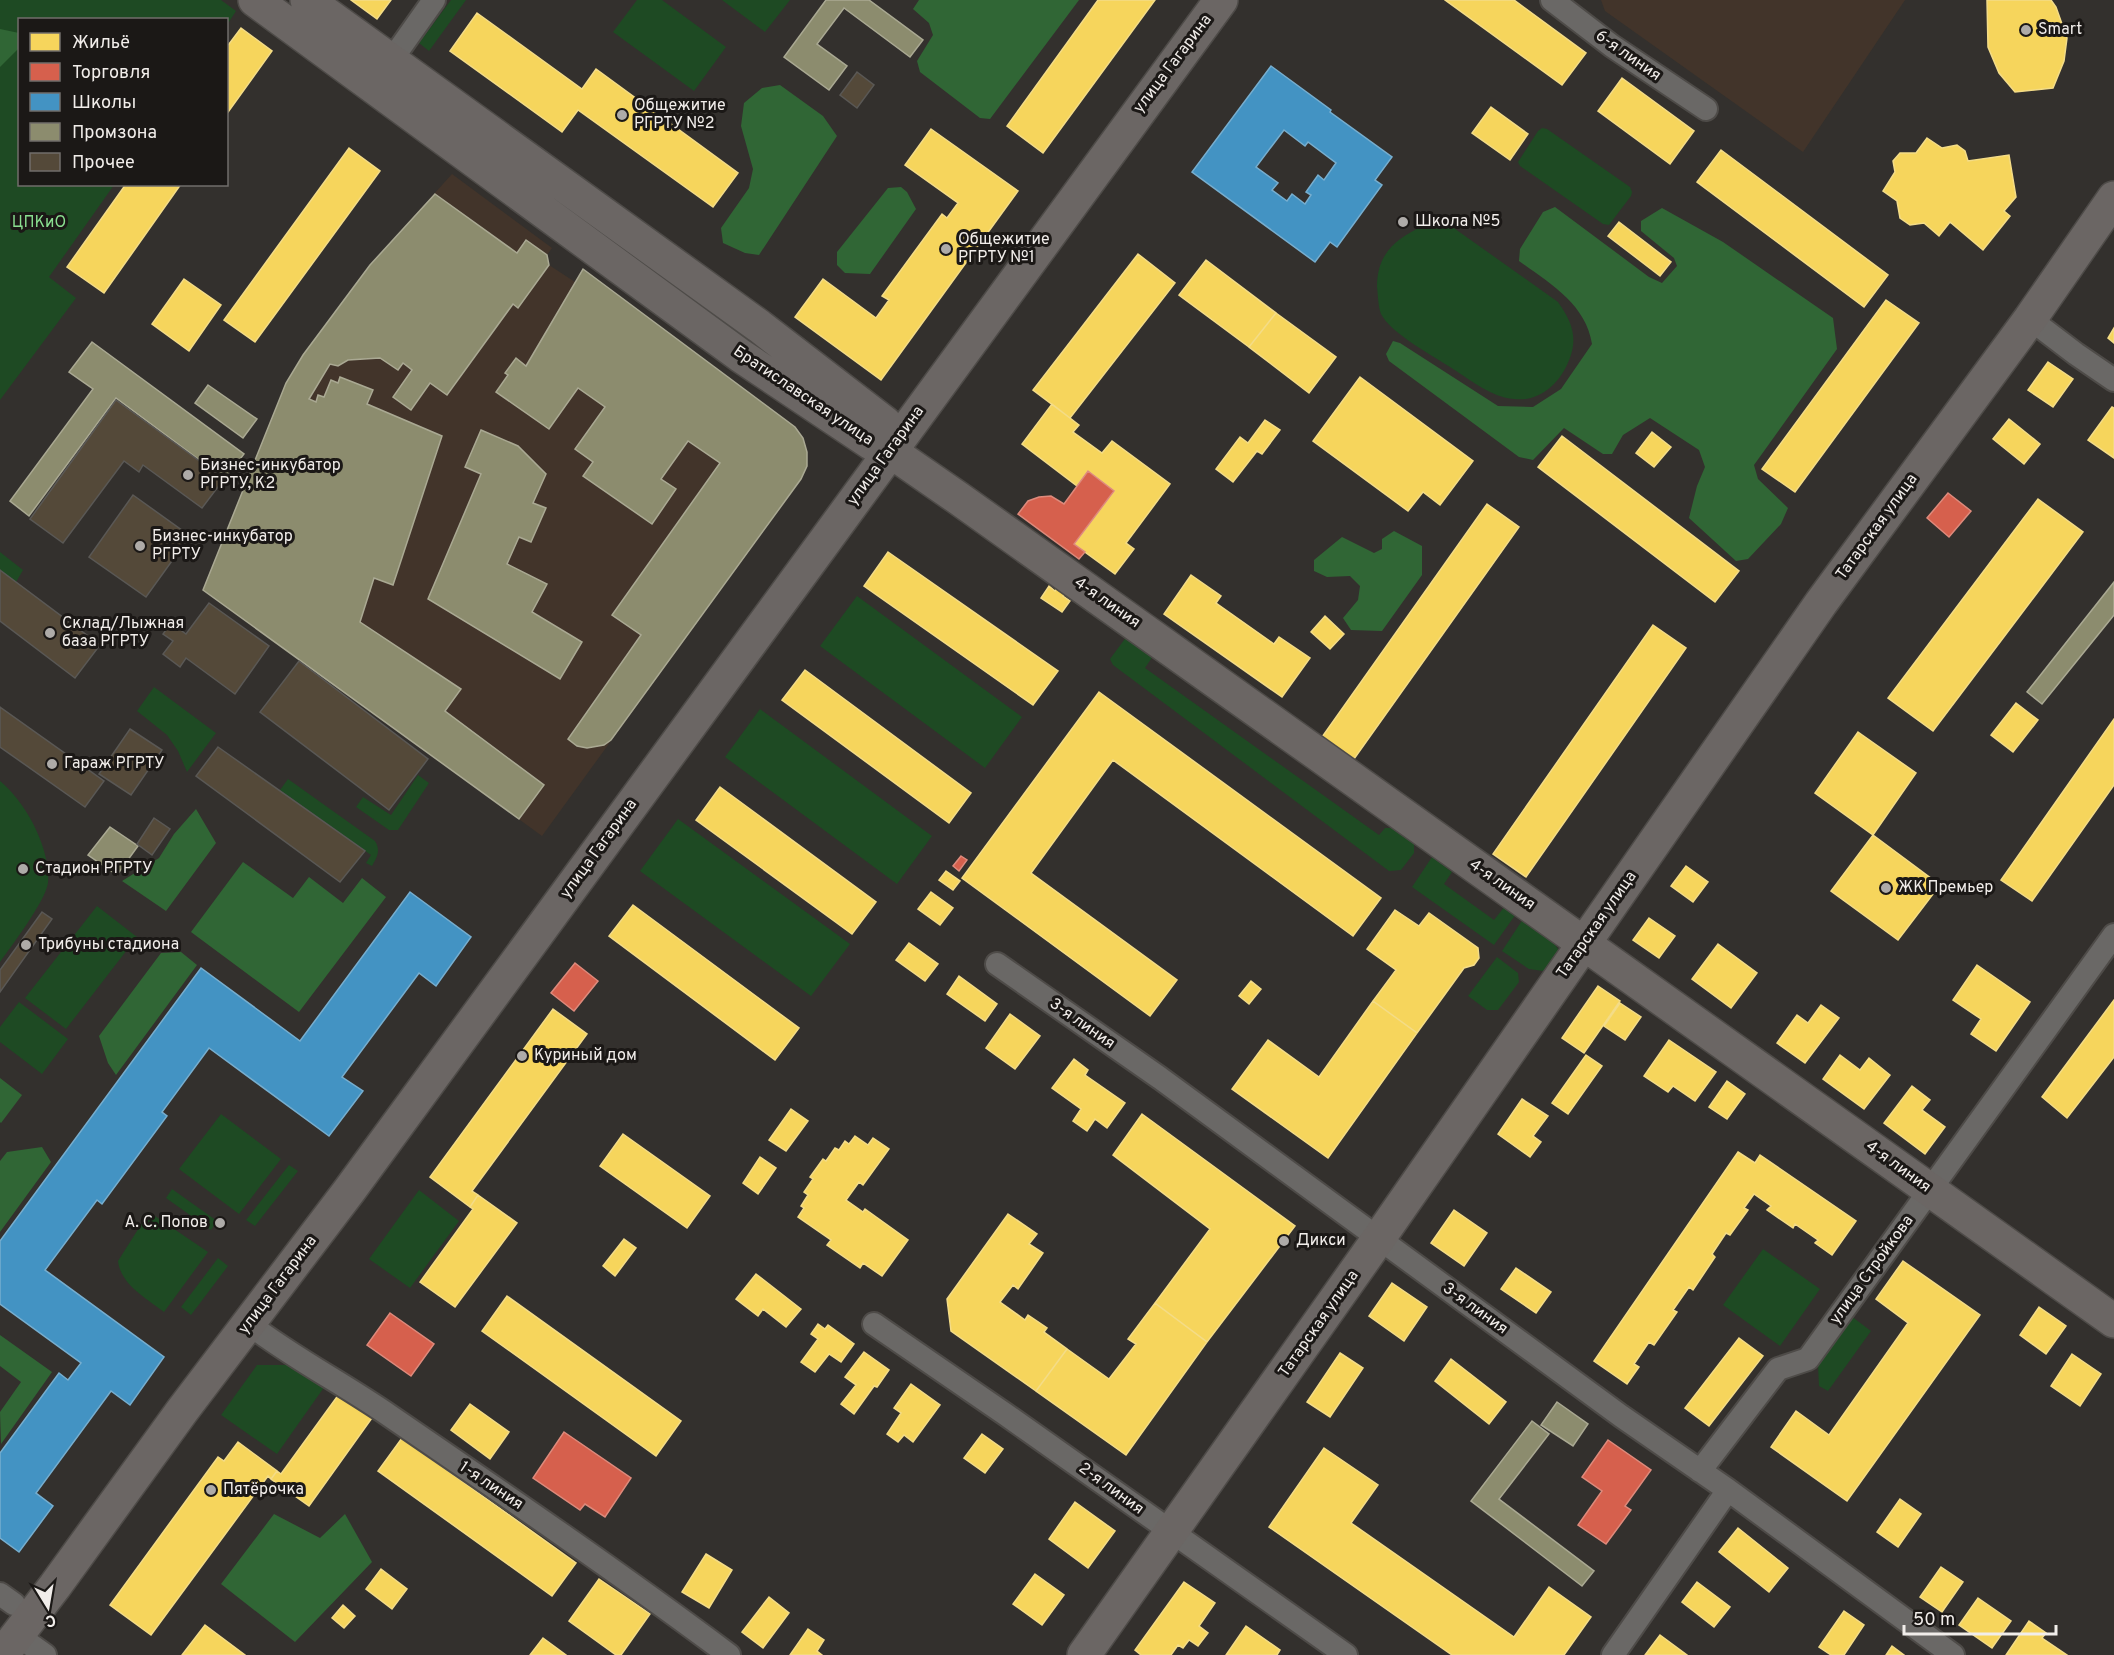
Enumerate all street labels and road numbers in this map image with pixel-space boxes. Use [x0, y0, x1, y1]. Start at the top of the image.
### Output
street label: улица Гагарина [1129, 11, 1217, 117]
street label: 6-я линия [1591, 26, 1665, 86]
street label: Братиславская улица [729, 342, 877, 450]
street label: улица Гагарина [843, 402, 929, 510]
street label: Татарская улица [1832, 470, 1922, 584]
street label: 4-я линия [1070, 573, 1144, 633]
street label: улица Гагарина [556, 795, 642, 903]
street label: 4-я линия [1465, 855, 1539, 915]
street label: Татарская улица [1553, 868, 1641, 982]
street label: 3-я линия [1045, 994, 1119, 1054]
street label: 4-я линия [1861, 1137, 1935, 1197]
street label: улица Стройкова [1826, 1211, 1918, 1329]
street label: улица Гагарина [234, 1232, 322, 1338]
street label: Татарская улица [1275, 1267, 1363, 1381]
street label: 3-я линия [1439, 1279, 1511, 1339]
street label: 1-я линия [455, 1457, 527, 1515]
street label: 2-я линия [1074, 1459, 1148, 1519]

